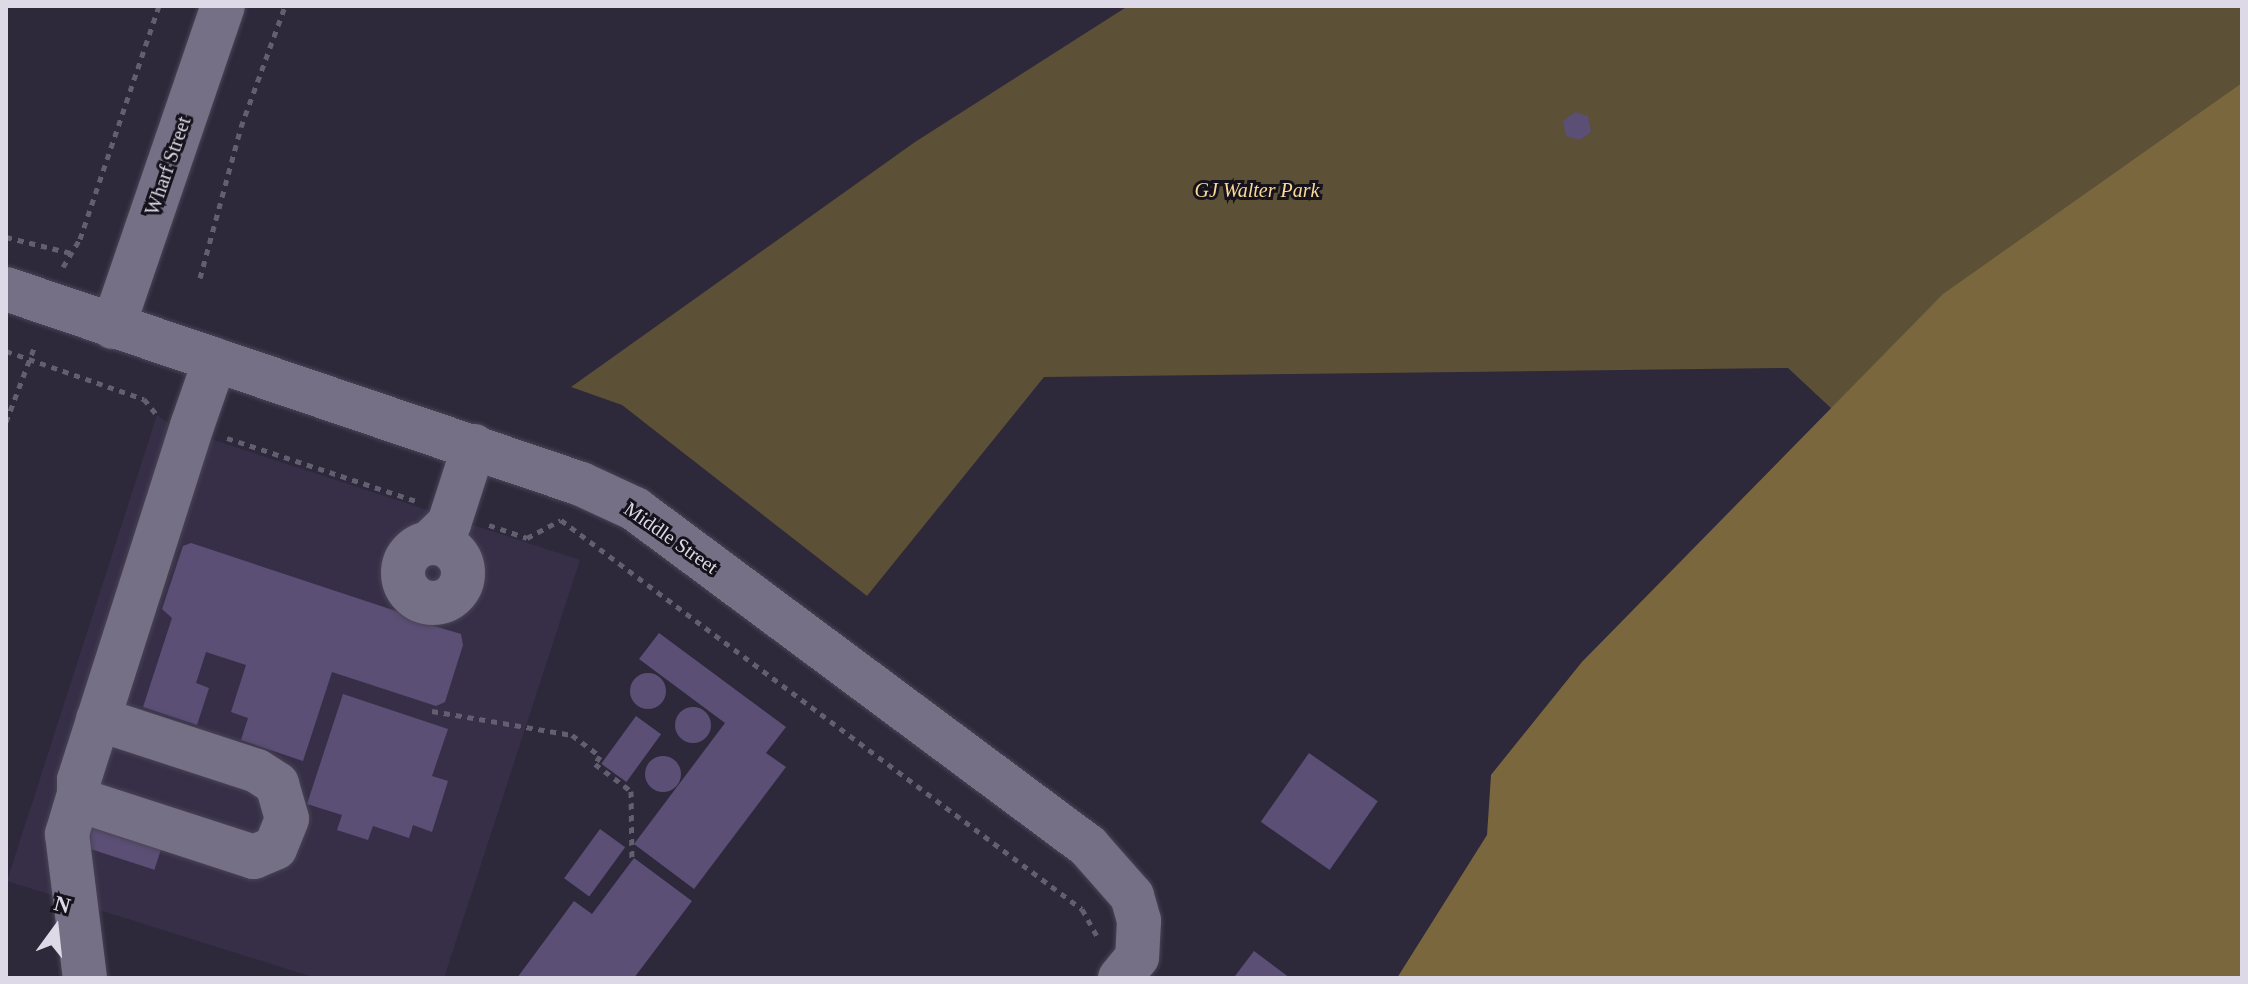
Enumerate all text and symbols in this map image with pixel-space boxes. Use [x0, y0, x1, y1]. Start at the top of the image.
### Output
street label: Wharf Street [140, 114, 196, 218]
park label: GJ Walter Park [1195, 178, 1319, 202]
street label: Middle Street [619, 497, 723, 579]
north arrow [16, 888, 96, 968]
text: N [51, 890, 73, 918]

